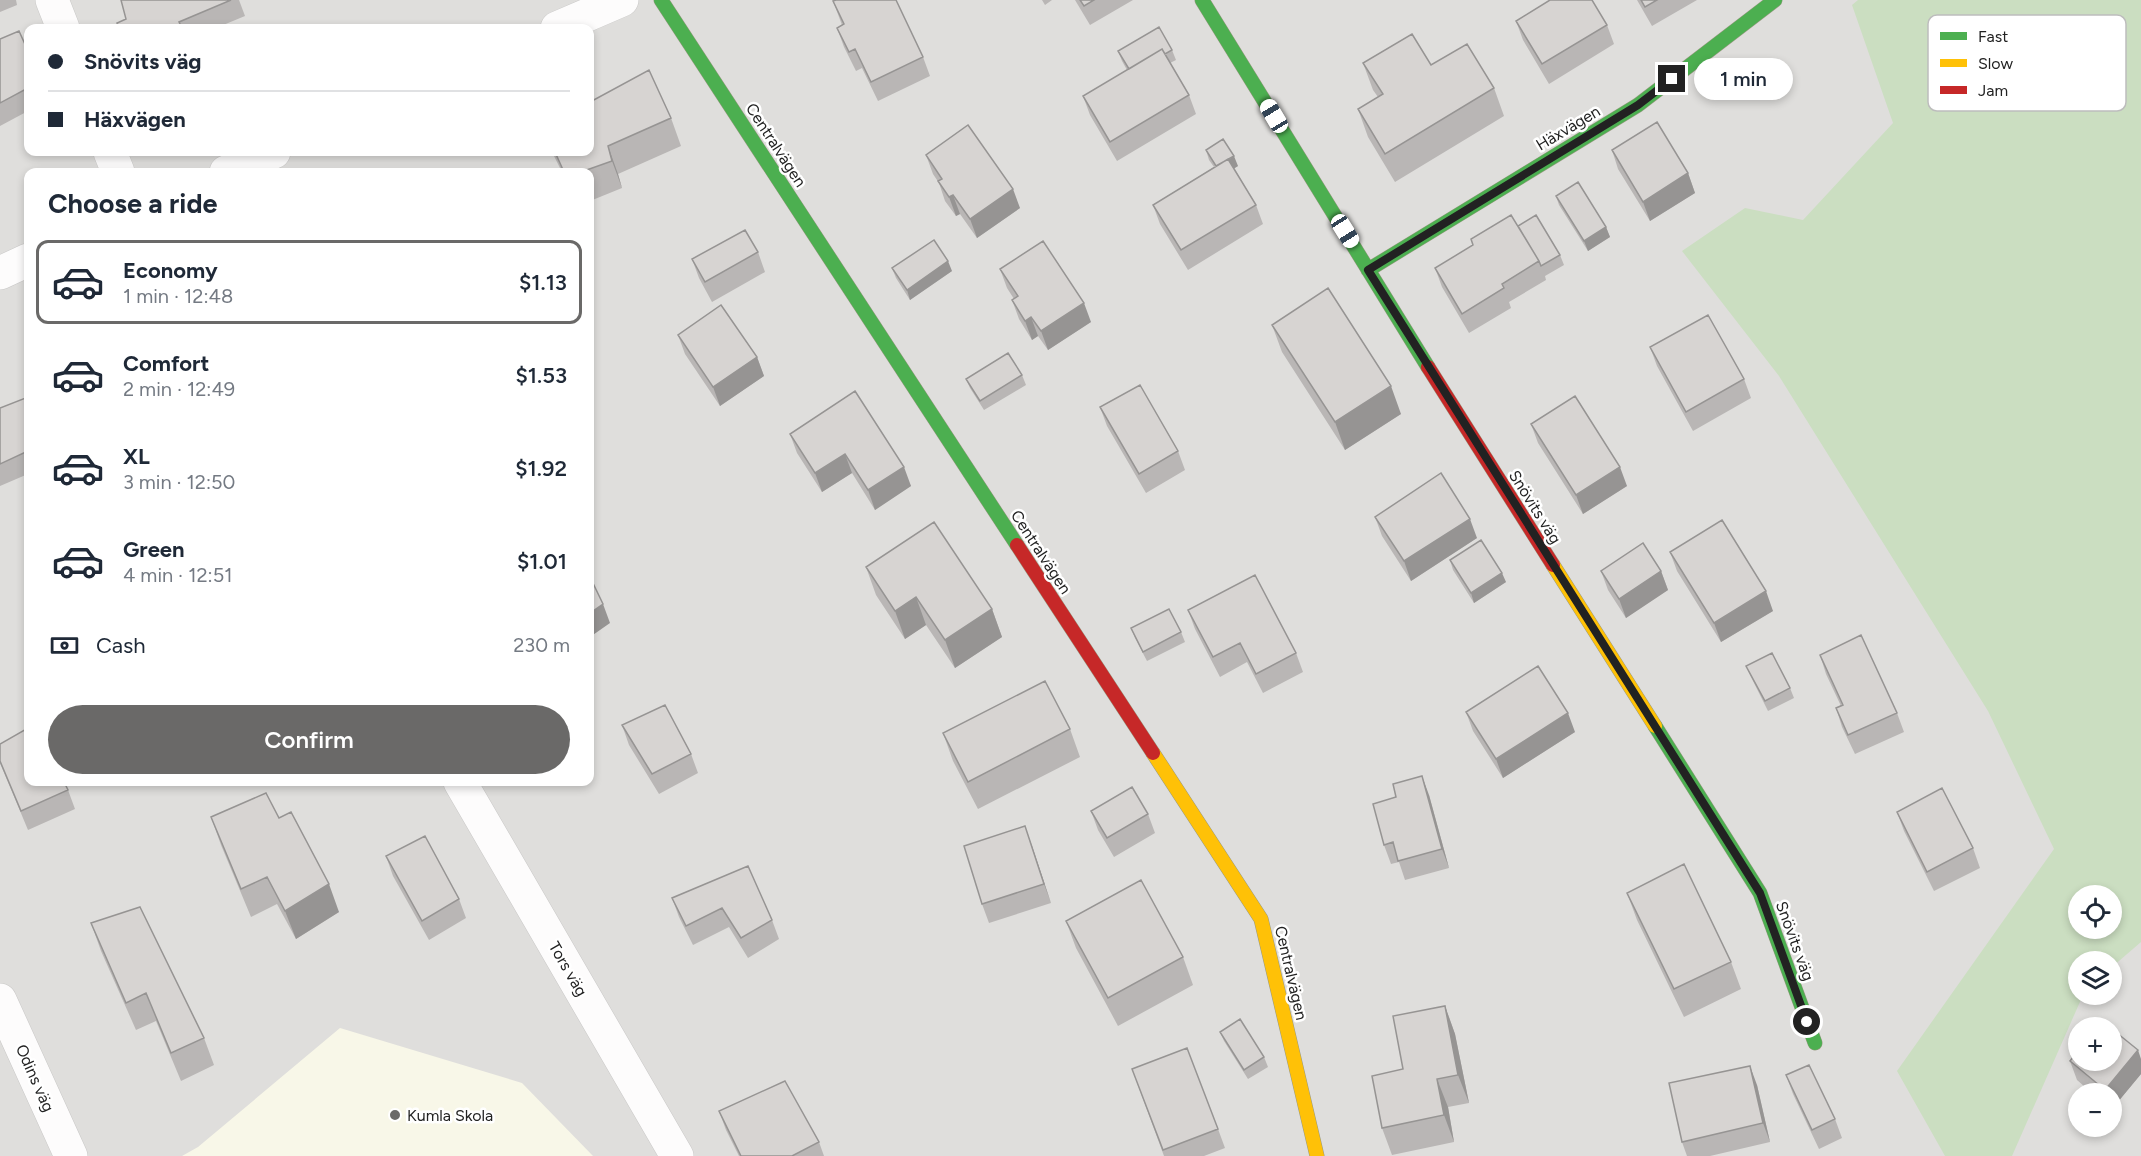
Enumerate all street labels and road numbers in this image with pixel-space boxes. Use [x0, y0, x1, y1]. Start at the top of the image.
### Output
street label: Centralvägen [742, 100, 810, 190]
street label: Häxvägen [1533, 101, 1604, 154]
street label: Snövits väg [1505, 467, 1565, 547]
street label: Centralvägen [1007, 507, 1075, 597]
street label: Snövits väg [1772, 899, 1818, 983]
street label: Centralvägen [1271, 924, 1311, 1022]
street label: Tors väg [545, 938, 591, 1000]
street label: Odins väg [12, 1041, 58, 1115]

